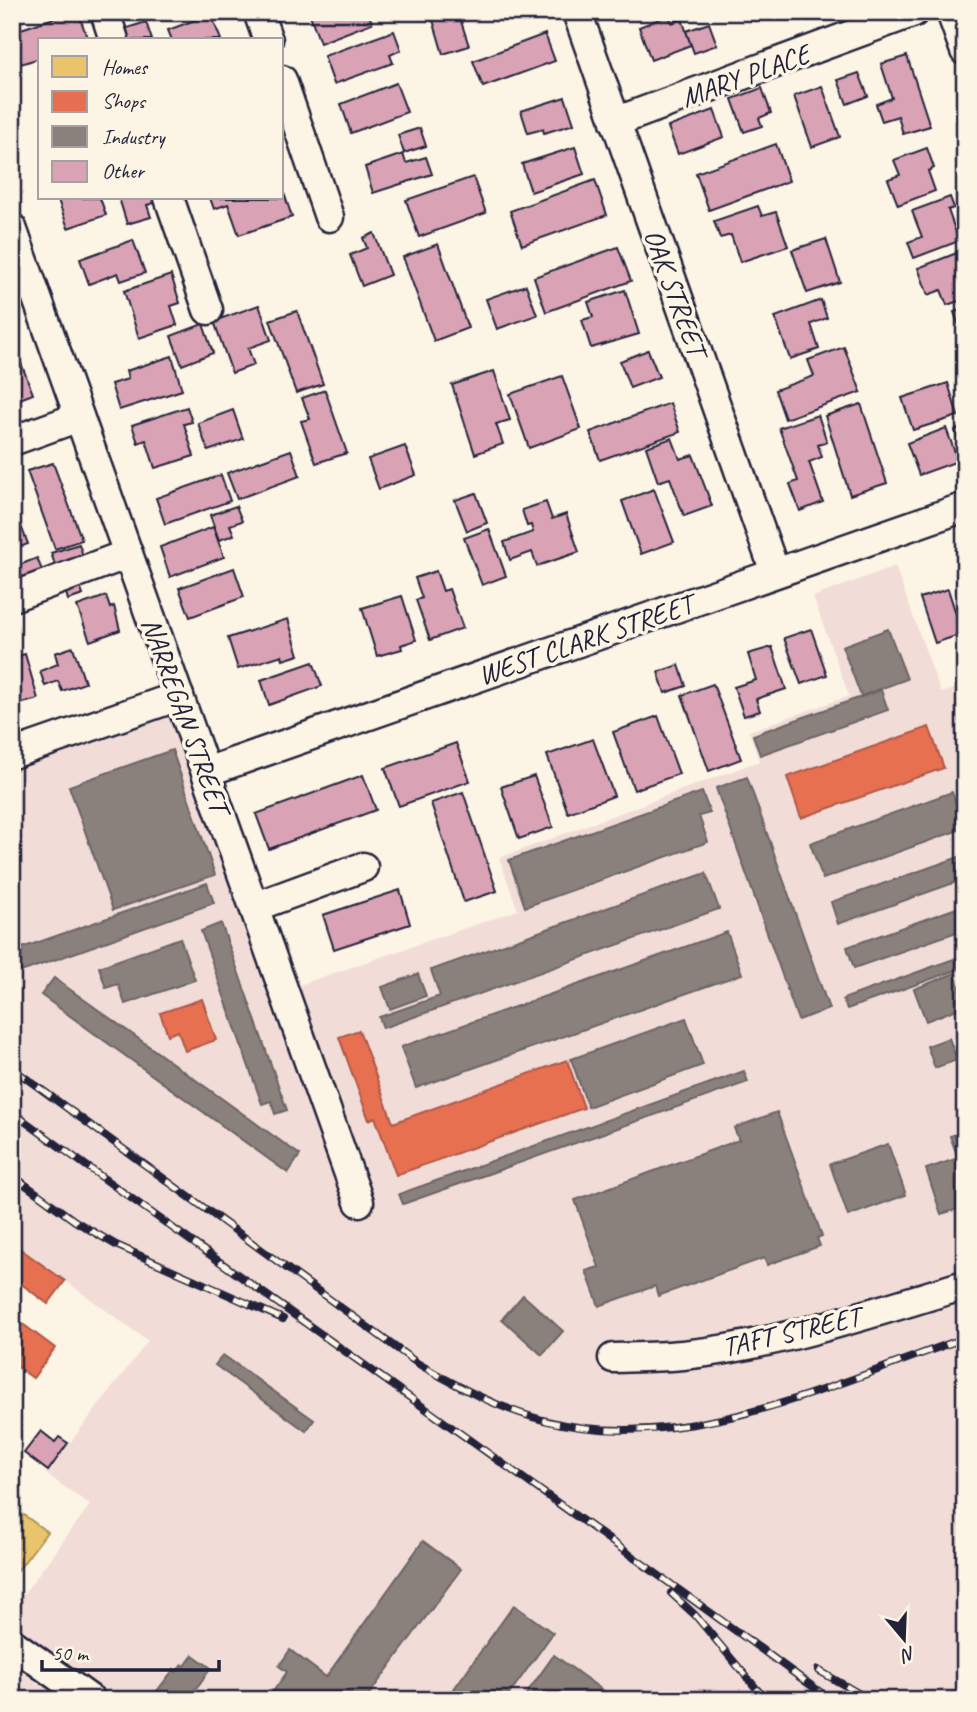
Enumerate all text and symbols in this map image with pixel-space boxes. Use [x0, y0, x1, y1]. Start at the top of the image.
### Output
street label: MARY PLACE [676, 35, 818, 115]
legend [38, 38, 284, 200]
text: Homes [102, 54, 149, 80]
text: Shops [102, 88, 147, 114]
text: Industry [102, 124, 166, 150]
text: Other [102, 158, 145, 184]
street label: OAK STREET [637, 224, 717, 367]
street label: WEST CLARK STREET [474, 584, 704, 692]
street label: NARREGAN STREET [134, 613, 240, 824]
street label: TAFT STREET [719, 1297, 870, 1364]
north arrow [869, 1604, 939, 1674]
scale bar [42, 1628, 219, 1672]
text: 50 m [52, 1640, 90, 1666]
text: N [897, 1641, 919, 1668]

